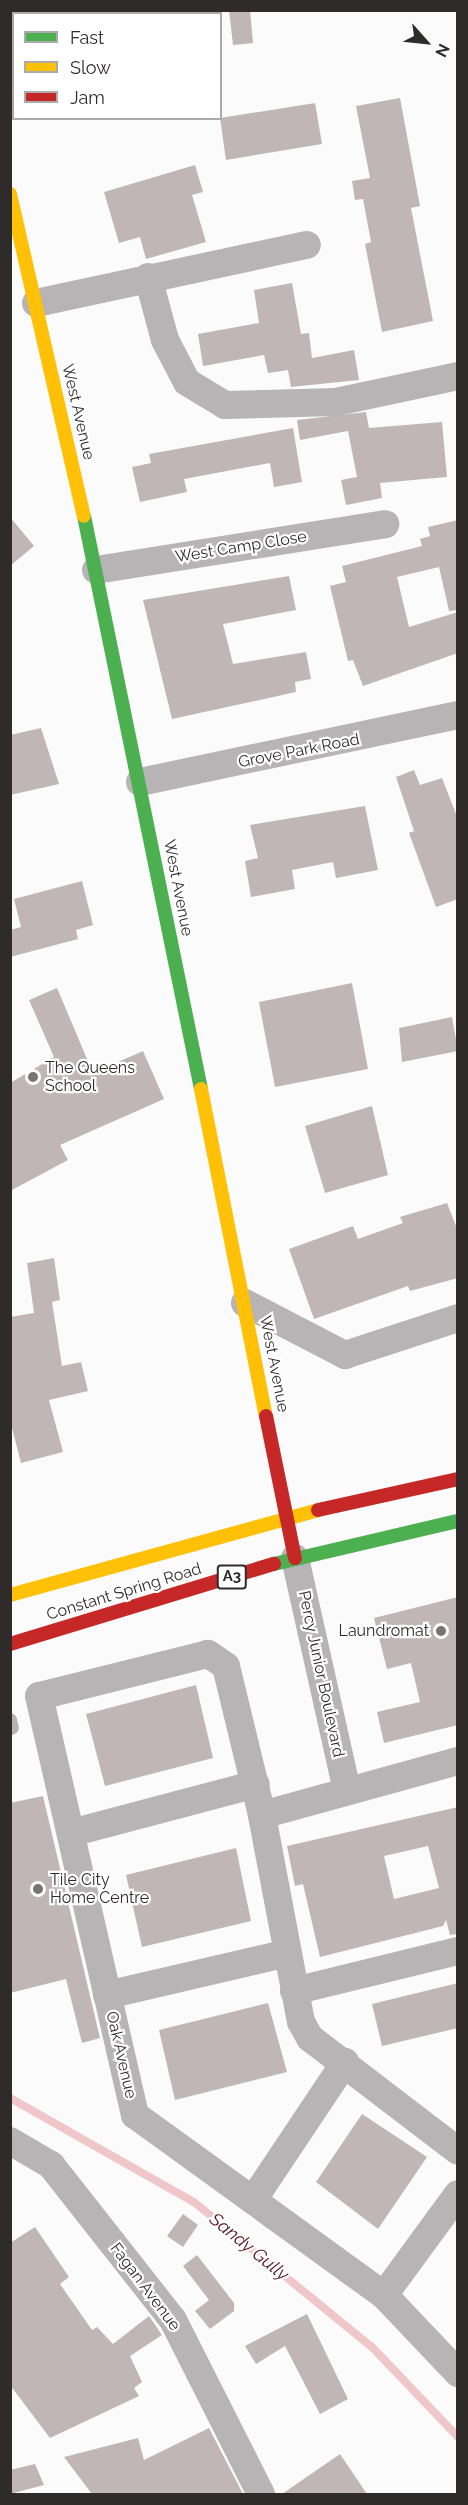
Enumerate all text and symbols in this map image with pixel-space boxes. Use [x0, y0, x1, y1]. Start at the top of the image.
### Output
legend [12, 12, 222, 120]
north arrow [396, 12, 456, 72]
text: Fast [70, 27, 104, 48]
text: N [431, 41, 454, 60]
text: Slow [70, 57, 111, 78]
text: Jam [70, 87, 105, 108]
street label: West Avenue [58, 362, 98, 462]
street label: West Camp Close [174, 527, 308, 567]
street label: Grove Park Road [237, 730, 361, 772]
street label: West Avenue [159, 838, 197, 938]
place label: The Queens School [45, 1058, 135, 1096]
marker: The Queens School [26, 1070, 40, 1084]
street label: West Avenue [255, 1314, 293, 1414]
street label: Constant Spring Road [44, 1559, 204, 1625]
road number: A3 [216, 1565, 248, 1589]
street label: Percy Junior Boulevard [294, 1589, 348, 1759]
place label: Laundromat [339, 1621, 429, 1641]
marker: Laundromat [434, 1624, 448, 1638]
place label: Tile City Home Centre [50, 1870, 149, 1908]
marker: Tile City Home Centre [31, 1882, 45, 1896]
street label: Oak Avenue [102, 2009, 140, 2101]
water label: Sandy Gully [205, 2208, 293, 2286]
street label: Fagan Avenue [106, 2239, 184, 2335]

